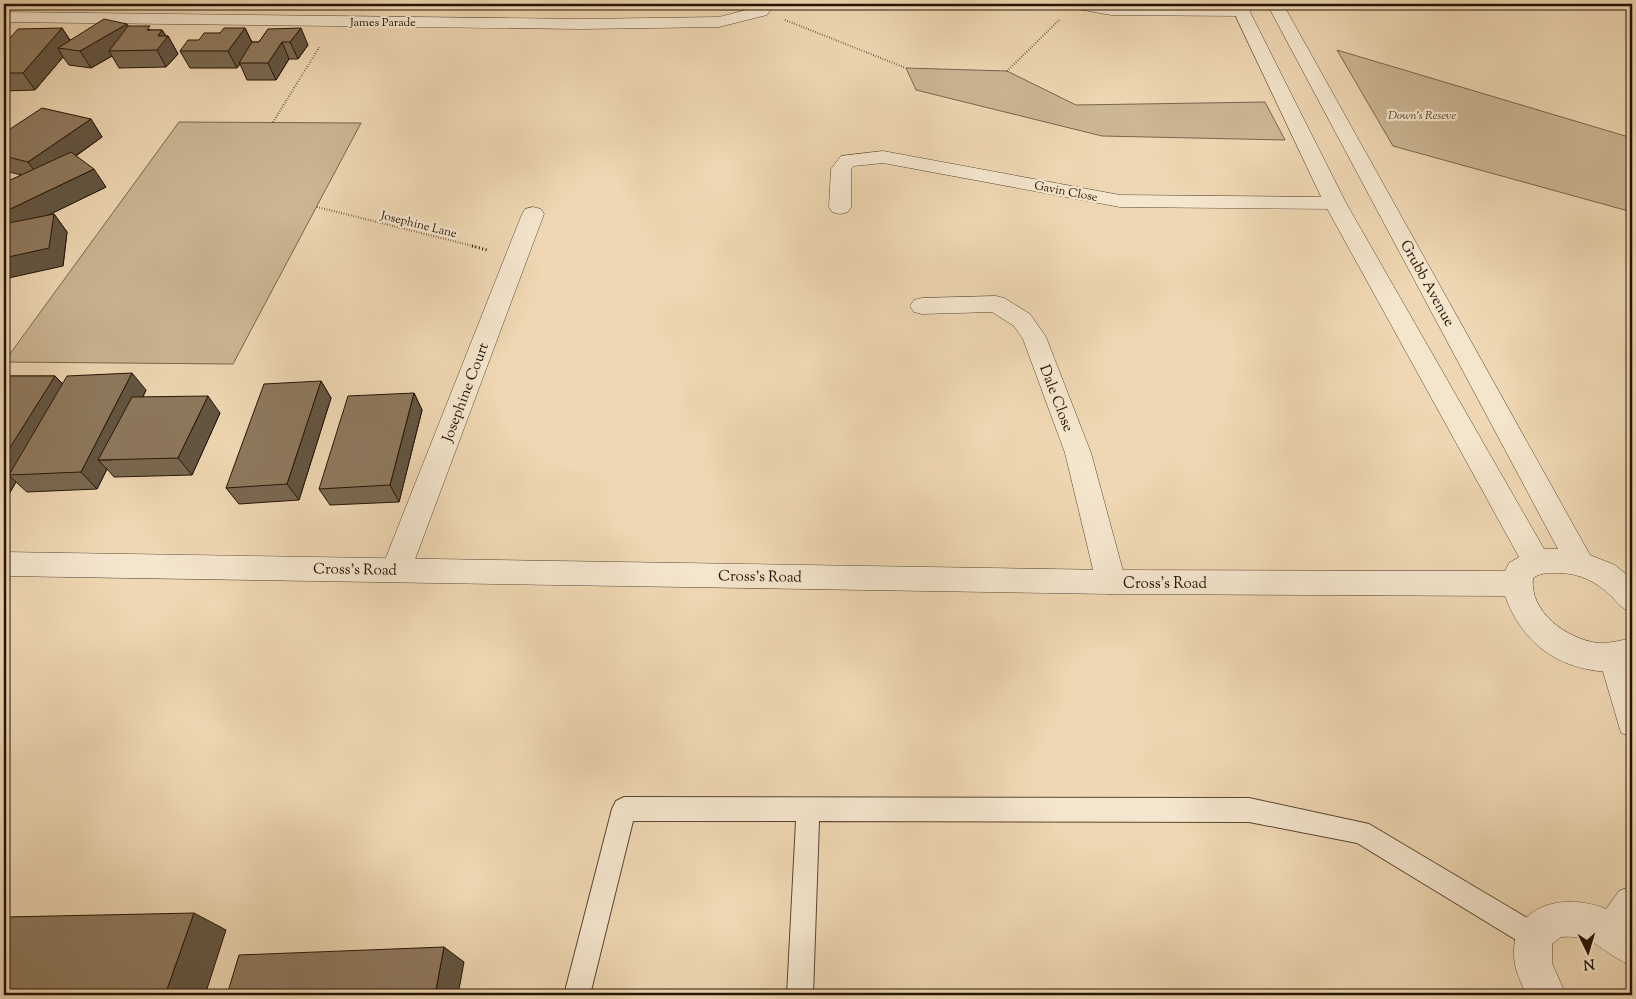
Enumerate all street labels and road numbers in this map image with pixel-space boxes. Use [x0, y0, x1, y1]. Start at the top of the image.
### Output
street label: James Parade [349, 14, 416, 32]
street label: Gavin Close [1033, 177, 1099, 207]
street label: Josephine Lane [378, 207, 459, 243]
street label: Grubb Avenue [1394, 237, 1459, 331]
street label: Josephine Court [437, 340, 495, 446]
street label: Dale Close [1033, 362, 1078, 435]
street label: Cross's Road [313, 559, 398, 582]
street label: Cross's Road [718, 566, 803, 589]
street label: Cross's Road [1123, 574, 1207, 595]

